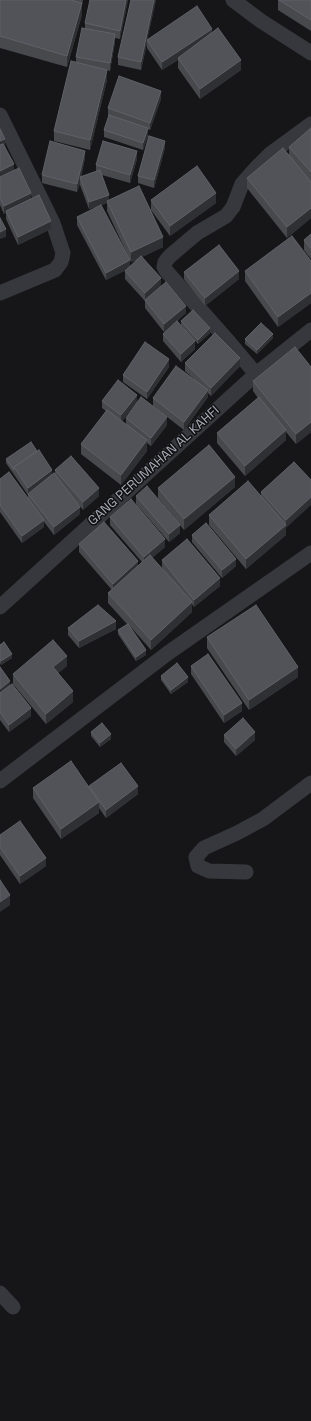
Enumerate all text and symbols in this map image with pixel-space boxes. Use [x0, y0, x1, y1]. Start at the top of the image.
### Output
street label: GANG PERUMAHAN AL KAHFI [85, 403, 223, 529]

